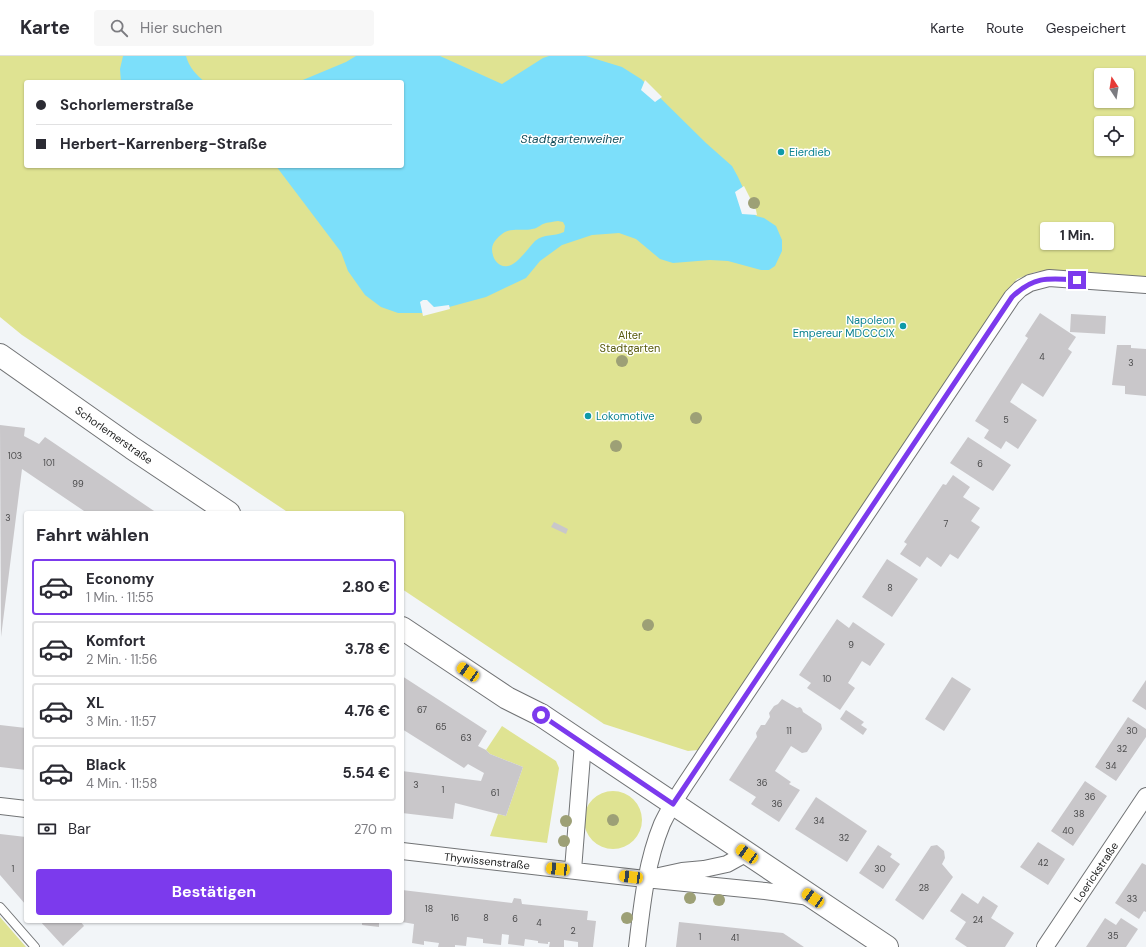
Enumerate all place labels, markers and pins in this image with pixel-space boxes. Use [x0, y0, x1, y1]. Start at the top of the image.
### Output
place label: Eierdieb [789, 145, 831, 159]
marker: Eierdieb [776, 147, 786, 157]
place label: Napoleon Empereur MDCCCIX [793, 313, 895, 340]
marker: Napoleon Empereur MDCCCIX [898, 321, 908, 331]
place label: Lokomotive [596, 409, 655, 423]
marker: Lokomotive [583, 411, 593, 421]

